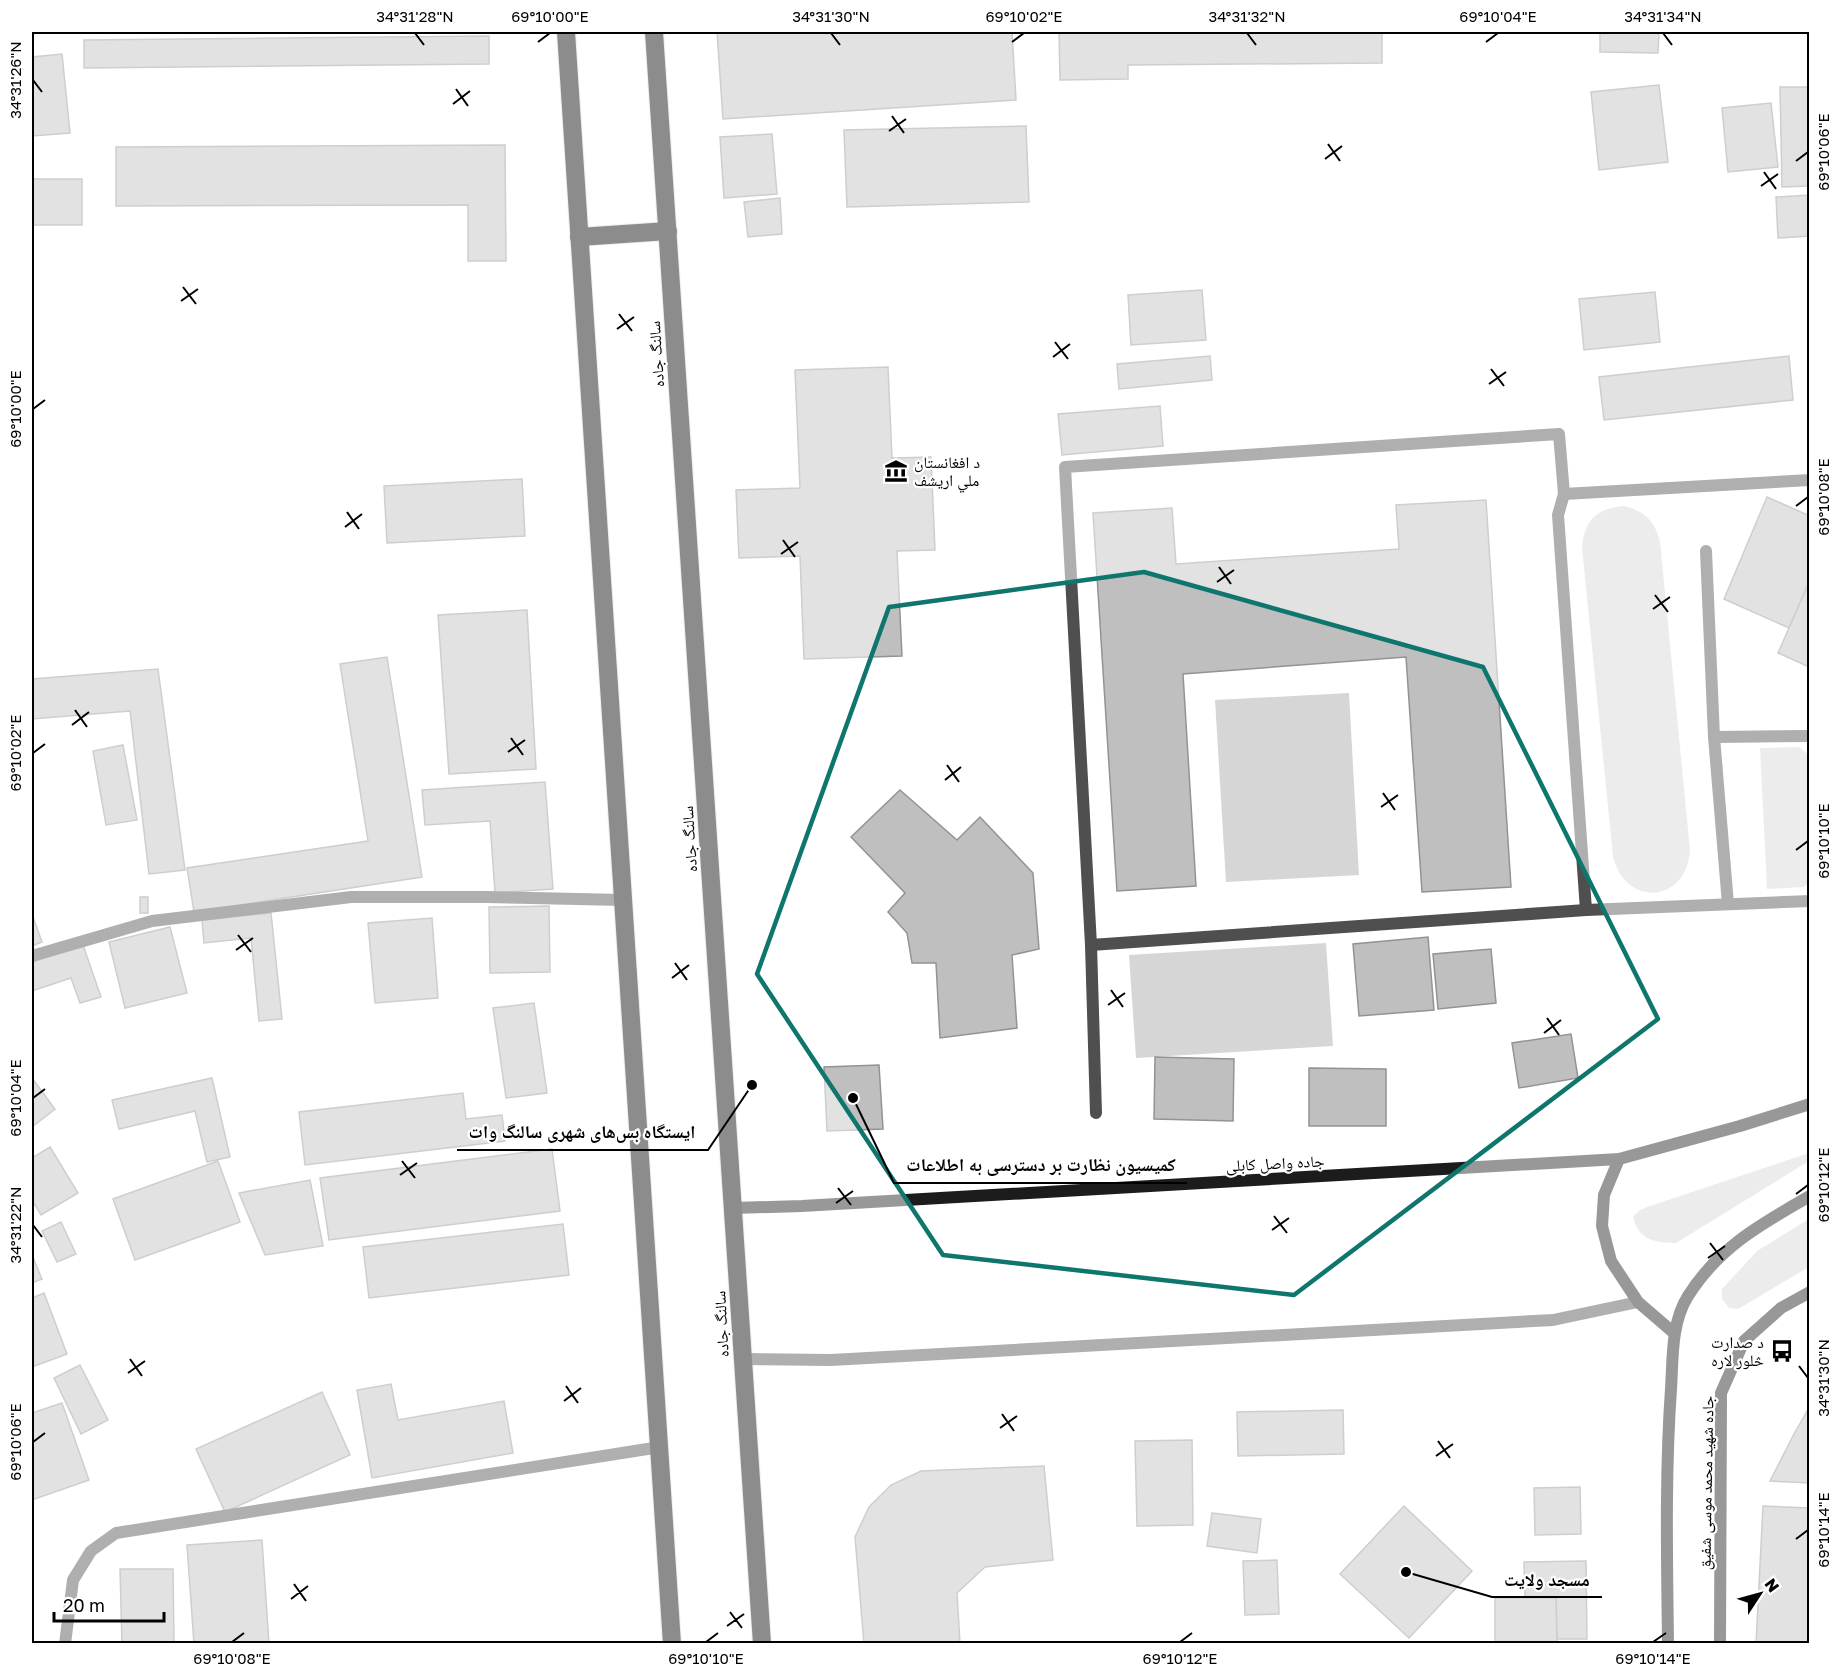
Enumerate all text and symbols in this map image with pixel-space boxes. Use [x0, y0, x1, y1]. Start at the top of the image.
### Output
text: 34°31'28"N [376, 7, 454, 25]
text: 69°10'00"E [511, 7, 589, 25]
text: 34°31'30"N [792, 7, 870, 25]
text: 69°10'02"E [986, 7, 1062, 25]
text: 34°31'32"N [1208, 7, 1286, 25]
text: 69°10'04"E [1459, 7, 1537, 25]
text: 34°31'34"N [1624, 7, 1702, 25]
text: 34°31'26"N [6, 41, 24, 119]
text: 69°10'06"E [1814, 113, 1832, 191]
street label: سالنگ جاده [644, 320, 668, 388]
text: 69°10'00"E [6, 370, 24, 448]
place label: د افغانستان ملي اریشف [914, 452, 980, 493]
museum icon: د افغانستان ملي اریشف [883, 458, 909, 484]
text: 69°10'08"E [1814, 458, 1832, 536]
text: 69°10'02"E [6, 715, 24, 791]
text: 69°10'10"E [1814, 803, 1832, 879]
street label: سالنگ جاده [677, 805, 701, 873]
text: 69°10'04"E [6, 1059, 24, 1137]
callout: ایستگاه بس‌های شهری سالنگ وات [457, 1114, 708, 1150]
text: ایستگاه بس‌های شهری سالنگ وات [469, 1120, 695, 1143]
callout: کمیسیون نظارت بر دسترسی به اطلاعات [894, 1147, 1187, 1183]
text: 69°10'12"E [1814, 1148, 1832, 1222]
street label: جاده واصل کابلی [1225, 1150, 1325, 1177]
text: کمیسیون نظارت بر دسترسی به اطلاعات [906, 1153, 1176, 1176]
text: 34°31'22"N [6, 1186, 24, 1264]
street label: سالنگ جاده [709, 1290, 733, 1358]
place label: د صدارت څلور لاره [1711, 1332, 1764, 1370]
bus stop icon: د صدارت څلور لاره [1769, 1338, 1795, 1364]
text: 34°31'30"N [1814, 1339, 1832, 1417]
street label: جاده شهید محمد موسی شفیق [1694, 1396, 1719, 1570]
text: 69°10'06"E [6, 1403, 24, 1481]
text: 69°10'14"E [1814, 1492, 1832, 1568]
callout: مسجد ولایت [1492, 1561, 1602, 1597]
north arrow [1730, 1564, 1790, 1624]
text: مسجد ولایت [1504, 1568, 1590, 1590]
text: N [1760, 1574, 1784, 1596]
scale bar [54, 1585, 164, 1623]
text: 20 m [63, 1594, 105, 1616]
text: 69°10'08"E [193, 1649, 271, 1667]
text: 69°10'10"E [668, 1649, 744, 1667]
text: 69°10'12"E [1143, 1649, 1217, 1667]
text: 69°10'14"E [1615, 1649, 1691, 1667]

